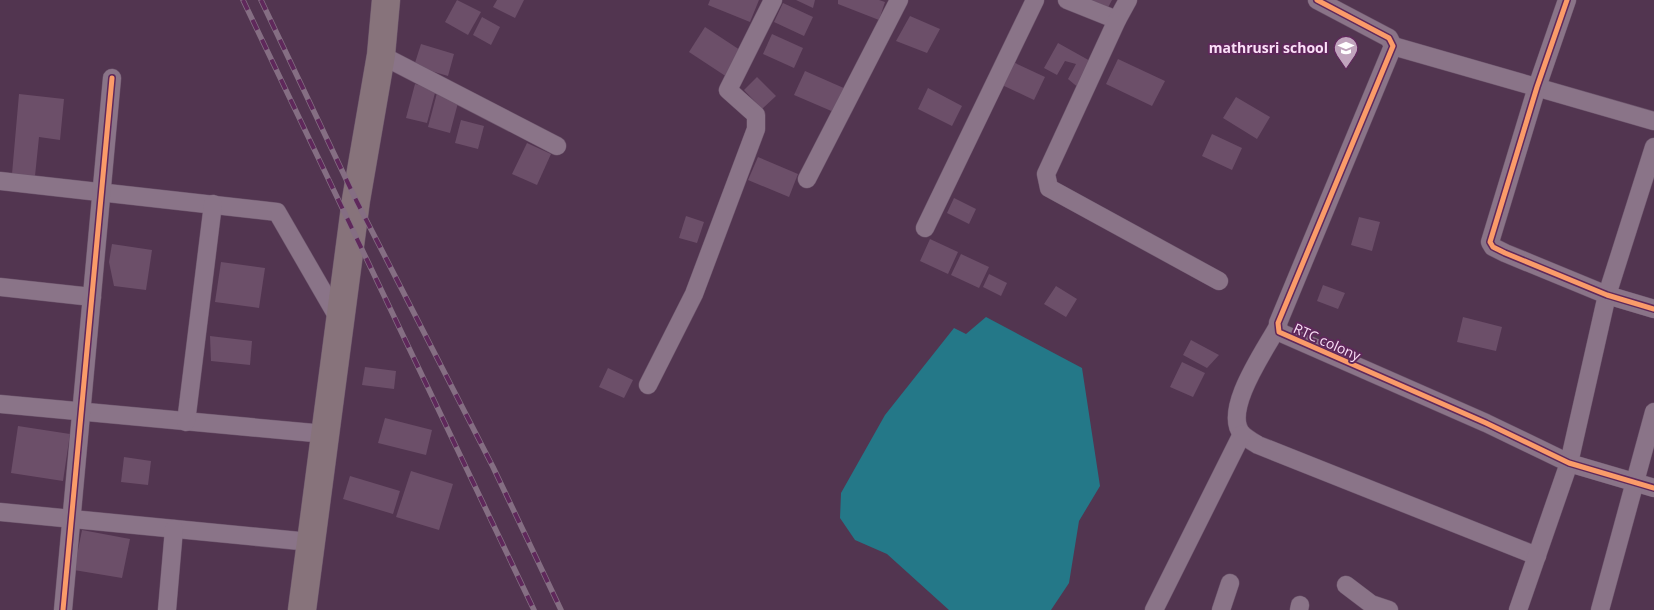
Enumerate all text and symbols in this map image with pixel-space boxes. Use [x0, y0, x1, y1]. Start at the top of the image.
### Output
school or university icon: mathrusri school [1333, 35, 1359, 69]
place label: mathrusri school [1209, 38, 1328, 57]
street label: RTC colony [1291, 318, 1365, 365]

